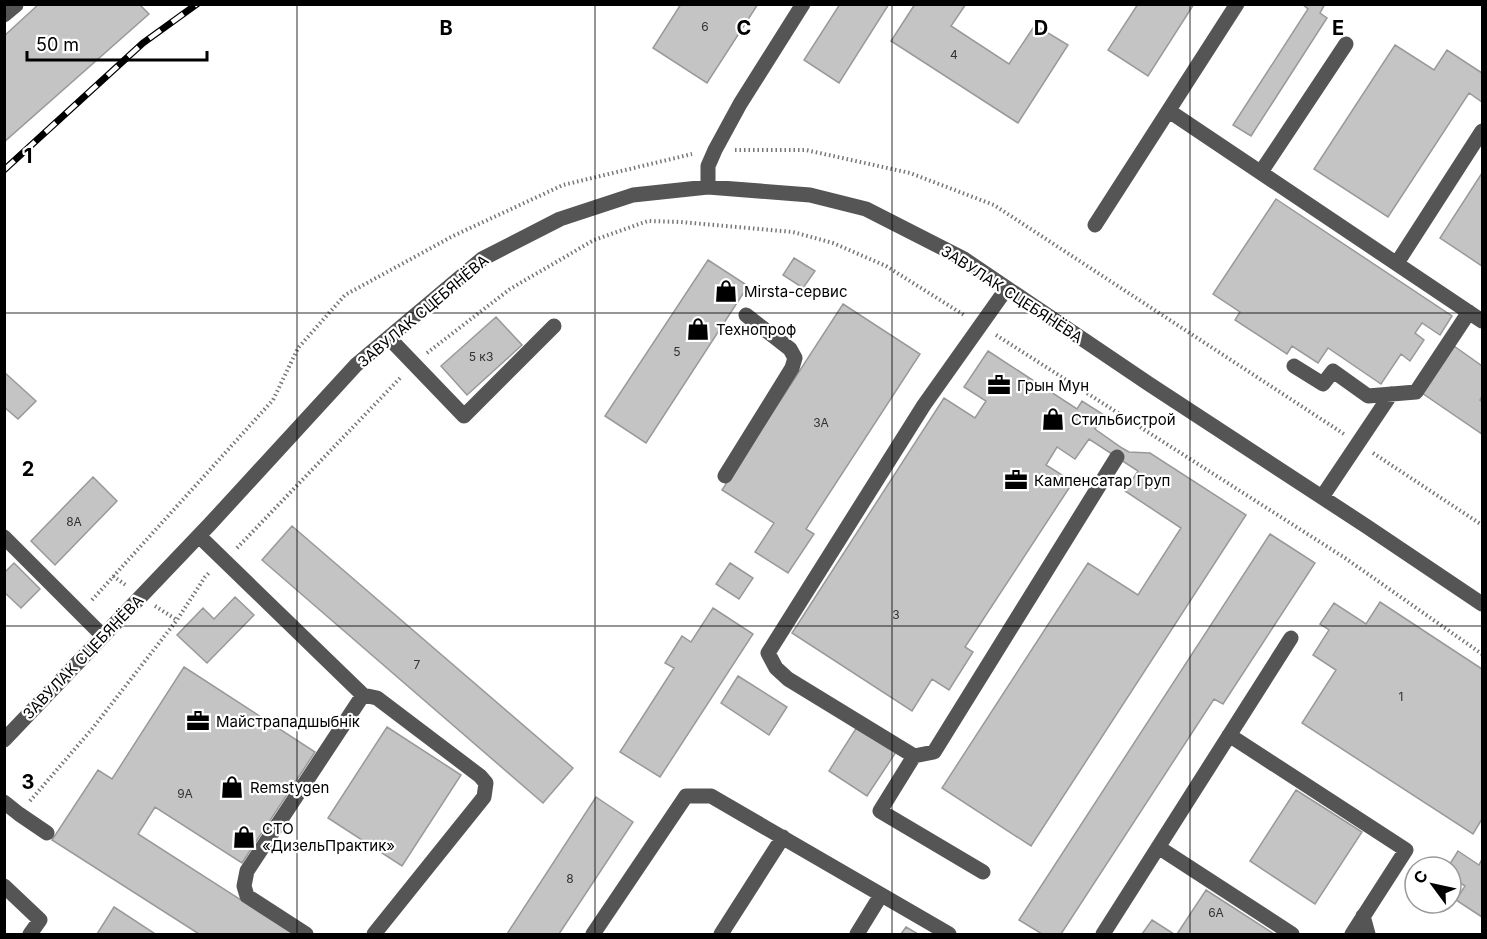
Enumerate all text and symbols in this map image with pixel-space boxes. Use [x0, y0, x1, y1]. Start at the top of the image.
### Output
text: B [439, 16, 453, 40]
text: C [737, 16, 751, 40]
text: D [1034, 16, 1048, 40]
text: E [1332, 16, 1344, 40]
house number: 6 [701, 19, 709, 34]
scale bar [27, 24, 207, 62]
text: 50 m [36, 34, 79, 55]
house number: 4 [950, 47, 958, 62]
text: 1 [24, 144, 32, 168]
street label: ЗАВУЛАК СЦЕБЯНЁВА [938, 241, 1086, 347]
street label: ЗАВУЛАК СЦЕБЯНЁВА [354, 251, 492, 371]
shop icon: Mirsta-сервис [713, 278, 739, 304]
place label: Mirsta-сервис [744, 282, 847, 301]
shop icon: Технопроф [685, 316, 711, 342]
place label: Технопроф [716, 320, 796, 339]
house number: 5 [673, 344, 681, 359]
house number: 5 к3 [469, 349, 493, 364]
office icon: Грын Мун [986, 372, 1012, 398]
place label: Грын Мун [1017, 376, 1089, 395]
shop icon: Стильбистрой [1040, 406, 1066, 432]
place label: Стильбистрой [1071, 410, 1176, 429]
house number: 3А [813, 415, 829, 430]
text: 2 [22, 457, 34, 481]
office icon: Кампенсатар Груп [1003, 467, 1029, 493]
place label: Кампенсатар Груп [1034, 471, 1170, 490]
house number: 8А [66, 514, 82, 529]
street label: ЗАВУЛАК СЦЕБЯНЁВА [19, 591, 147, 723]
house number: 3 [892, 607, 900, 622]
house number: 7 [414, 657, 421, 672]
house number: 1 [1399, 689, 1403, 704]
office icon: Майстрападшыбнік [185, 708, 211, 734]
place label: Майстрападшыбнік [216, 712, 360, 731]
text: 3 [22, 770, 34, 794]
shop icon: Remstygen [219, 774, 245, 800]
place label: Remstygen [250, 778, 329, 797]
house number: 9А [177, 786, 193, 801]
place label: СТО «ДизельПрактик» [262, 819, 395, 855]
shop icon: СТО «ДизельПрактик» [231, 824, 257, 850]
north arrow [1403, 855, 1463, 915]
text: С [1409, 866, 1432, 887]
house number: 8 [566, 871, 574, 886]
house number: 6А [1208, 905, 1224, 920]

